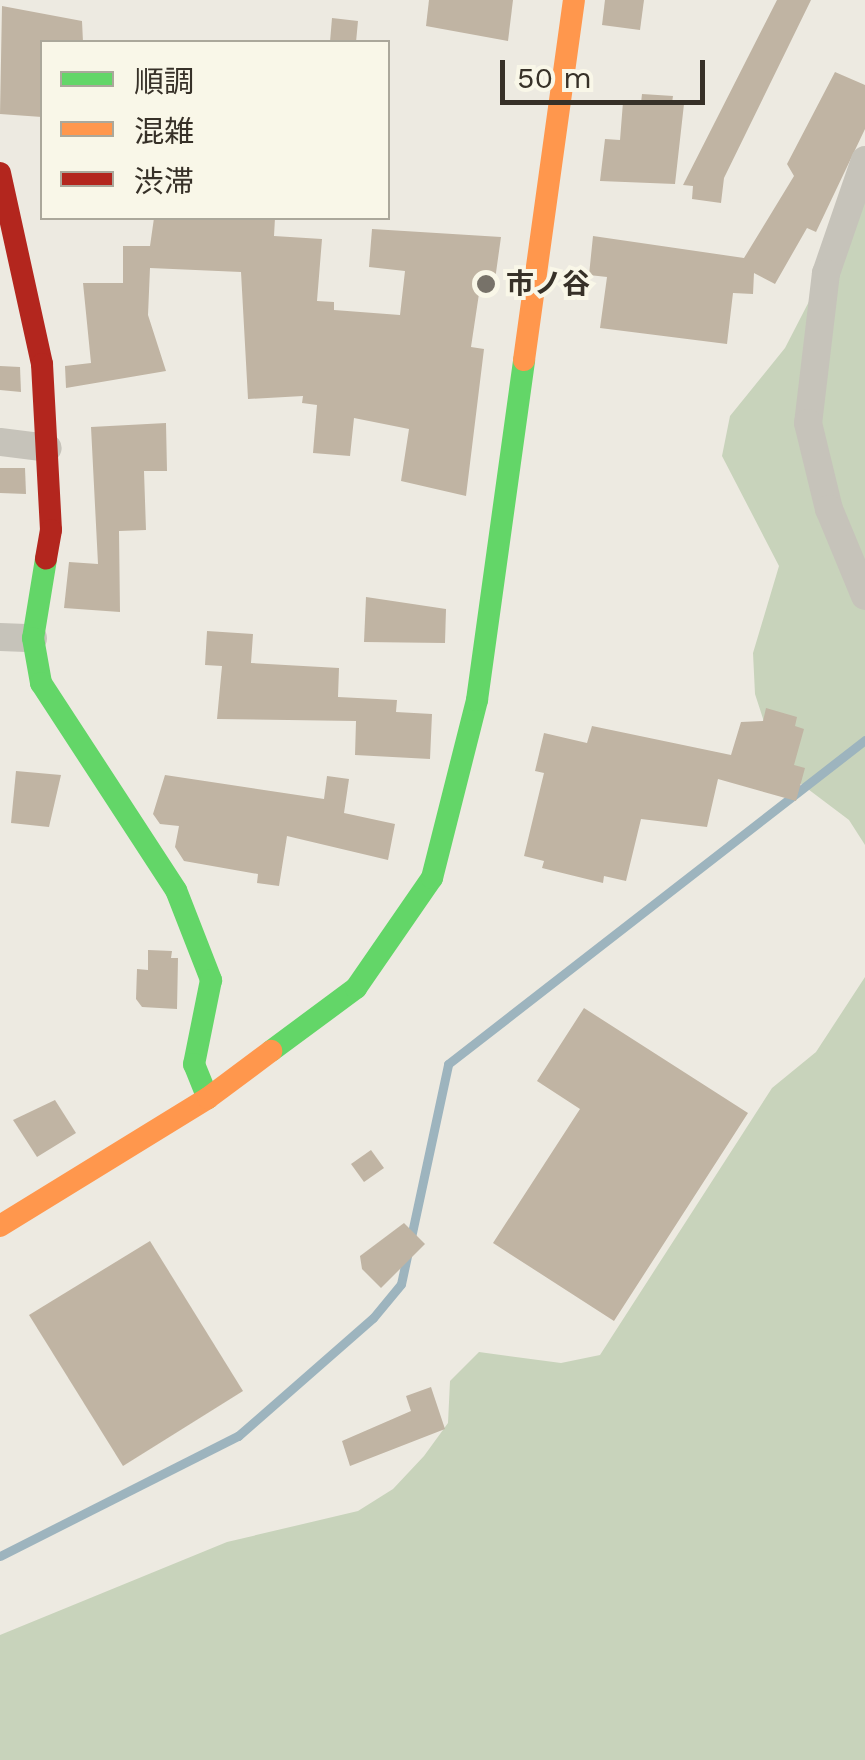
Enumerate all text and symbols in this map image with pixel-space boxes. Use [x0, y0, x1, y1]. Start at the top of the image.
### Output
legend [40, 40, 390, 220]
scale bar [505, 40, 710, 102]
text: 50 m [517, 60, 592, 95]
text: 順調 [134, 64, 194, 99]
text: 混雑 [134, 114, 194, 149]
text: 渋滞 [134, 164, 194, 199]
place label: 市ノ谷 [506, 267, 590, 301]
marker: 市ノ谷 [475, 273, 497, 295]

